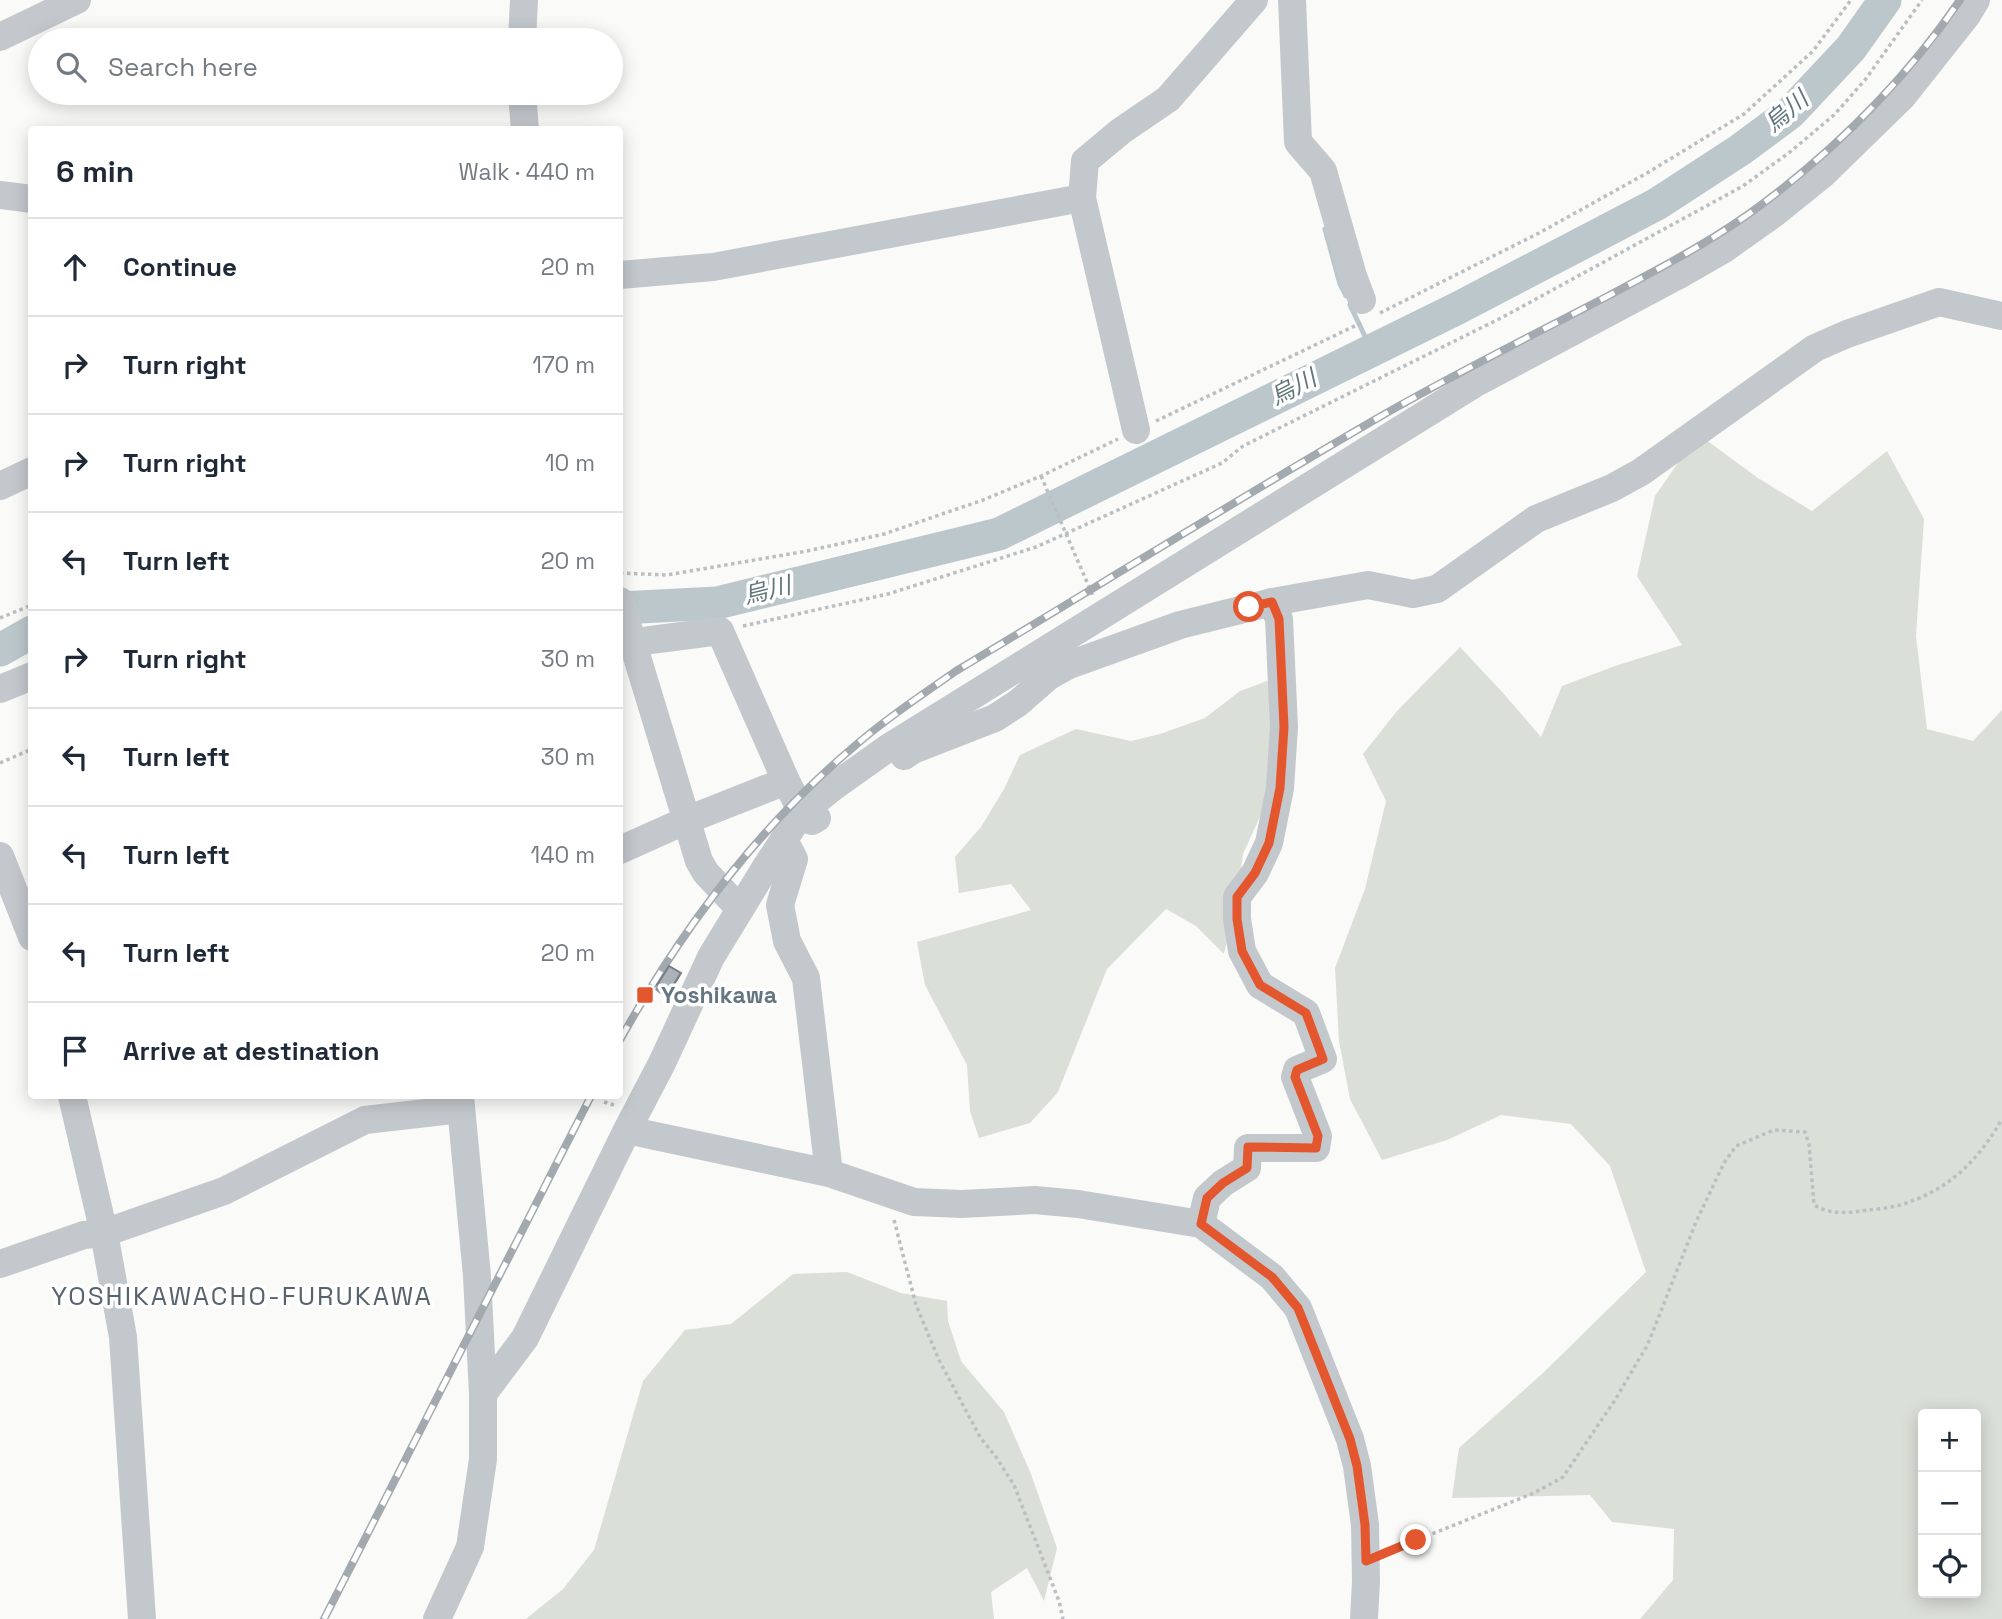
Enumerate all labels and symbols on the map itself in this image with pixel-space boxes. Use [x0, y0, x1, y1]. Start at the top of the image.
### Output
water label: 烏川 [1758, 82, 1817, 138]
water label: 烏川 [1265, 361, 1324, 412]
water label: 烏川 [740, 568, 797, 611]
route start [1233, 591, 1264, 622]
place label: Yoshikawa [661, 980, 777, 1010]
marker: Yoshikawa [635, 985, 655, 1005]
district label: YOSHIKAWACHO-FURUKAWA [51, 1279, 433, 1313]
route end [1400, 1524, 1431, 1555]

